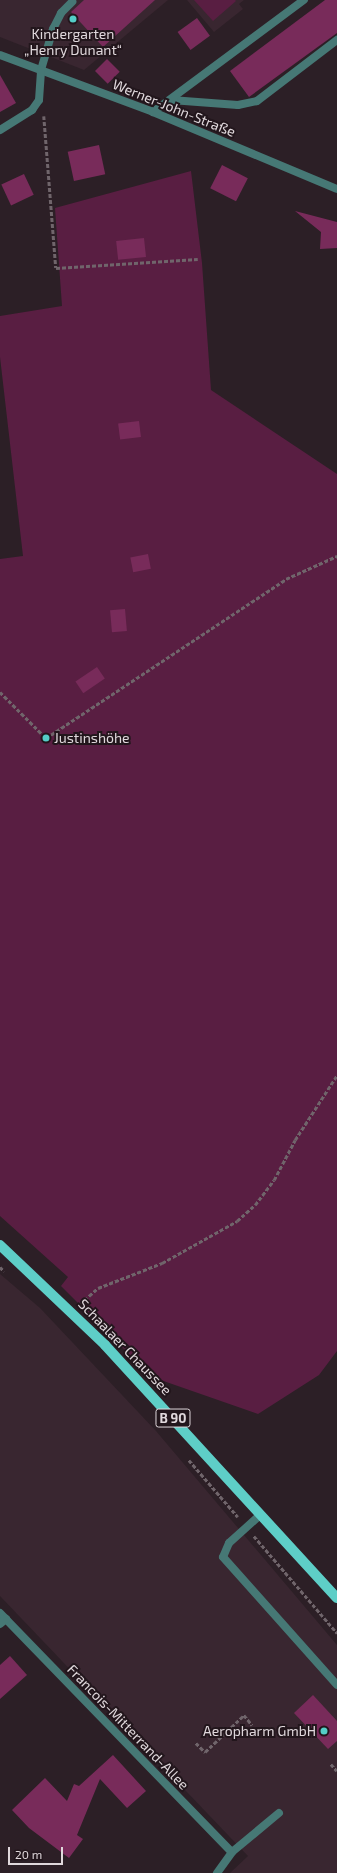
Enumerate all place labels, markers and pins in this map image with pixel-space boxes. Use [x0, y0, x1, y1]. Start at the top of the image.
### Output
marker: Kindergarten „Henry Dunant“ [68, 14, 78, 24]
place label: Kindergarten „Henry Dunant“ [24, 26, 122, 58]
place label: Justinshöhe [54, 730, 130, 746]
marker: Justinshöhe [41, 733, 51, 743]
place label: Aeropharm GmbH [203, 1723, 316, 1739]
marker: Aeropharm GmbH [319, 1726, 329, 1736]

